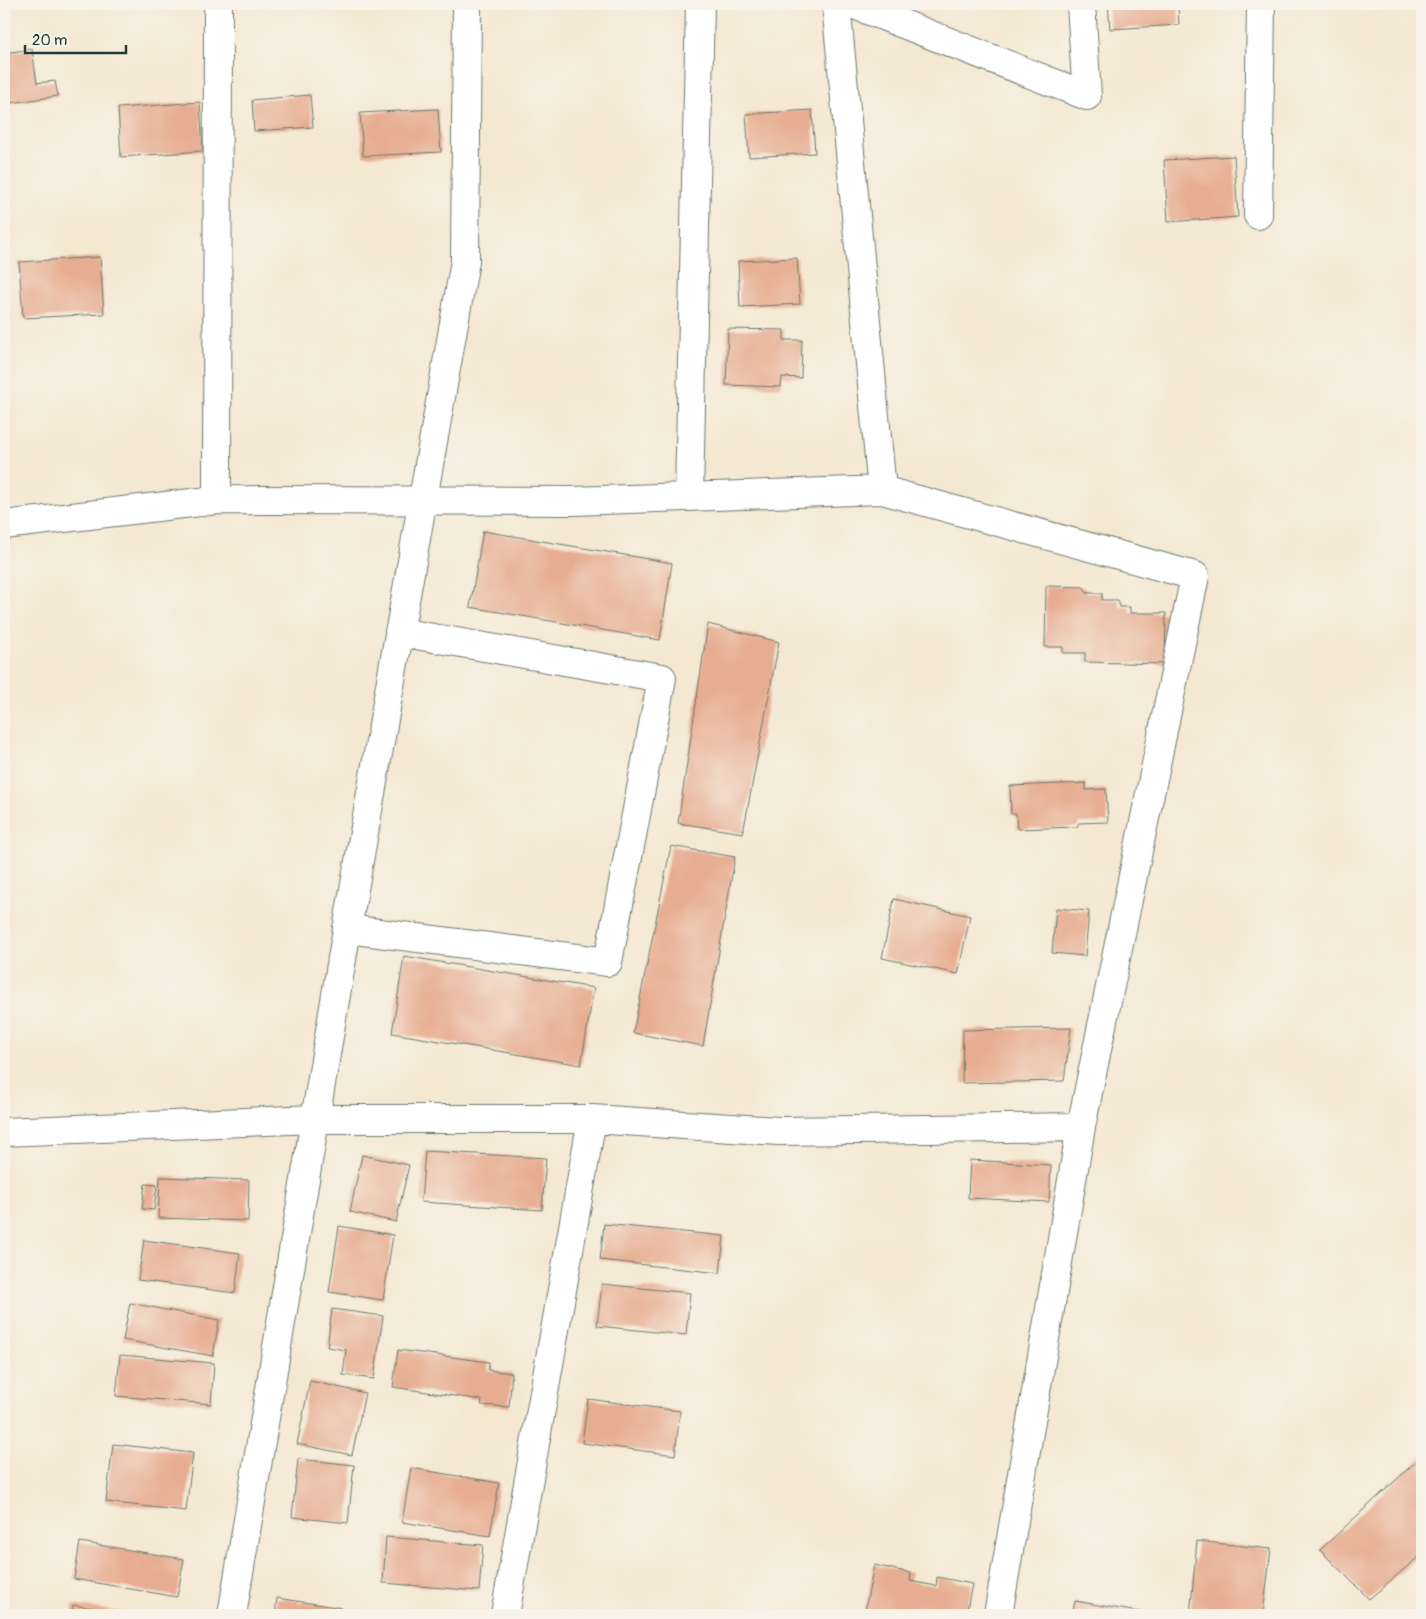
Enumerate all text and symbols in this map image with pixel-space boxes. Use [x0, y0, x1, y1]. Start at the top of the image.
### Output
scale bar [25, 22, 126, 54]
text: 20 m [32, 31, 67, 50]

